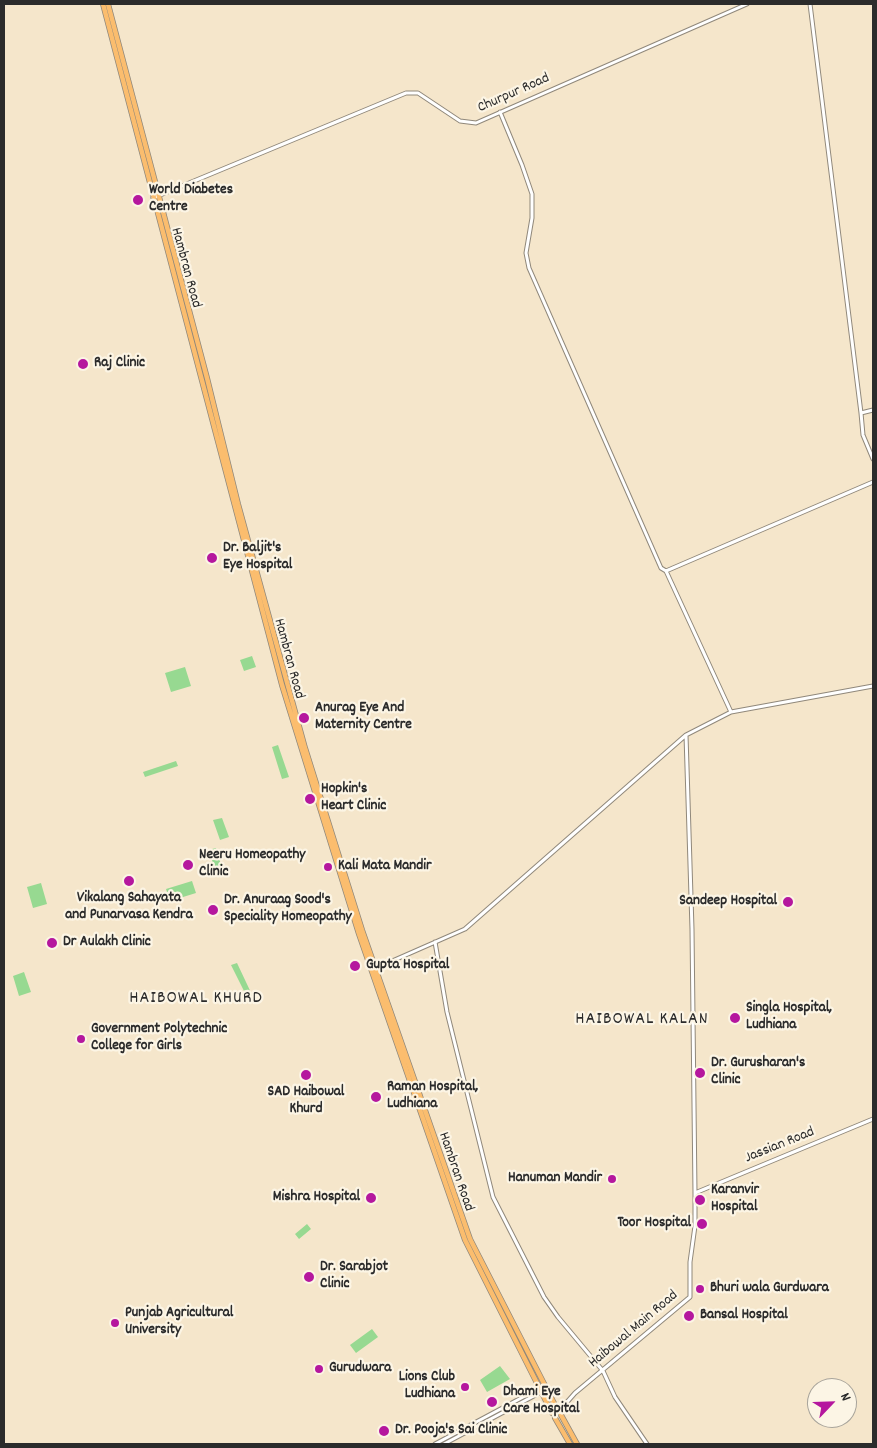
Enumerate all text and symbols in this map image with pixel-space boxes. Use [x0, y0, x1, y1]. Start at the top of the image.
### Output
street label: Churpur Road [475, 70, 553, 118]
place label: World Diabetes Centre [149, 182, 233, 217]
marker: World Diabetes Centre [131, 193, 145, 207]
street label: Hambran Road [166, 226, 204, 310]
place label: Raj Clinic [94, 355, 145, 373]
marker: Raj Clinic [76, 357, 90, 371]
place label: Dr. Baljit's Eye Hospital [223, 540, 292, 575]
marker: Dr. Baljit's Eye Hospital [205, 551, 219, 565]
street label: Hambran Road [269, 617, 307, 701]
place label: Anurag Eye And Maternity Centre [315, 700, 412, 735]
marker: Anurag Eye And Maternity Centre [297, 711, 311, 725]
place label: Hopkin's Heart Clinic [321, 781, 386, 816]
marker: Hopkin's Heart Clinic [303, 792, 317, 806]
place label: Neeru Homeopathy Clinic [199, 847, 305, 882]
marker: Neeru Homeopathy Clinic [181, 858, 195, 872]
place label: Kali Mata Mandir [338, 858, 432, 876]
marker: Kali Mata Mandir [322, 861, 334, 873]
marker: Vikalang Sahayata and Punarvasa Kendra [122, 874, 136, 888]
place label: Vikalang Sahayata and Punarvasa Kendra [65, 890, 193, 925]
place label: Dr. Anuraag Sood's Speciality Homeopathy [224, 892, 352, 927]
place label: Sandeep Hospital [679, 893, 777, 911]
marker: Sandeep Hospital [781, 895, 795, 909]
marker: Dr. Anuraag Sood's Speciality Homeopathy [206, 903, 220, 917]
place label: Dr Aulakh Clinic [63, 934, 151, 952]
marker: Dr Aulakh Clinic [45, 936, 59, 950]
place label: Gupta Hospital [366, 957, 449, 975]
marker: Gupta Hospital [348, 959, 362, 973]
district label: HAIBOWAL KHURD [128, 989, 264, 1011]
place label: Singla Hospital, Ludhiana [746, 1000, 832, 1035]
district label: HAIBOWAL KALAN [574, 1010, 710, 1032]
marker: Singla Hospital, Ludhiana [728, 1011, 742, 1025]
place label: Government Polytechnic College for Girls [91, 1021, 227, 1056]
marker: Government Polytechnic College for Girls [75, 1033, 87, 1045]
place label: Dr. Gurusharan's Clinic [711, 1055, 805, 1090]
marker: Dr. Gurusharan's Clinic [693, 1066, 707, 1080]
marker: SAD Haibowal Khurd [299, 1068, 313, 1082]
place label: Raman Hospital, Ludhiana [387, 1079, 478, 1114]
place label: SAD Haibowal Khurd [268, 1084, 344, 1119]
marker: Raman Hospital, Ludhiana [369, 1090, 383, 1104]
street label: Jassian Road [743, 1124, 817, 1168]
street label: Hambran Road [433, 1130, 477, 1214]
place label: Hanuman Mandir [508, 1170, 602, 1188]
marker: Hanuman Mandir [606, 1173, 618, 1185]
place label: Karanvir Hospital [711, 1182, 759, 1217]
place label: Mishra Hospital [273, 1189, 360, 1207]
marker: Mishra Hospital [364, 1191, 378, 1205]
marker: Karanvir Hospital [693, 1193, 707, 1207]
place label: Toor Hospital [618, 1215, 691, 1233]
marker: Toor Hospital [695, 1217, 709, 1231]
place label: Dr. Sarabjot Clinic [320, 1259, 388, 1294]
marker: Dr. Sarabjot Clinic [302, 1270, 316, 1284]
place label: Bhuri wala Gurdwara [710, 1280, 829, 1298]
marker: Bhuri wala Gurdwara [694, 1283, 706, 1295]
street label: Haibowal Main Road [586, 1287, 682, 1373]
place label: Punjab Agricultural University [125, 1305, 233, 1340]
place label: Bansal Hospital [700, 1307, 788, 1325]
marker: Bansal Hospital [682, 1309, 696, 1323]
marker: Punjab Agricultural University [109, 1317, 121, 1329]
place label: Gurudwara [329, 1360, 391, 1378]
marker: Gurudwara [313, 1363, 325, 1375]
place label: Lions Club Ludhiana [399, 1369, 455, 1404]
north arrow [807, 1378, 857, 1428]
marker: Lions Club Ludhiana [459, 1381, 471, 1393]
place label: Dhami Eye Care Hospital [503, 1384, 580, 1419]
text: N [834, 1390, 855, 1405]
marker: Dhami Eye Care Hospital [485, 1395, 499, 1409]
place label: Dr. Pooja's Sai Clinic [395, 1422, 507, 1440]
marker: Dr. Pooja's Sai Clinic [377, 1424, 391, 1438]

